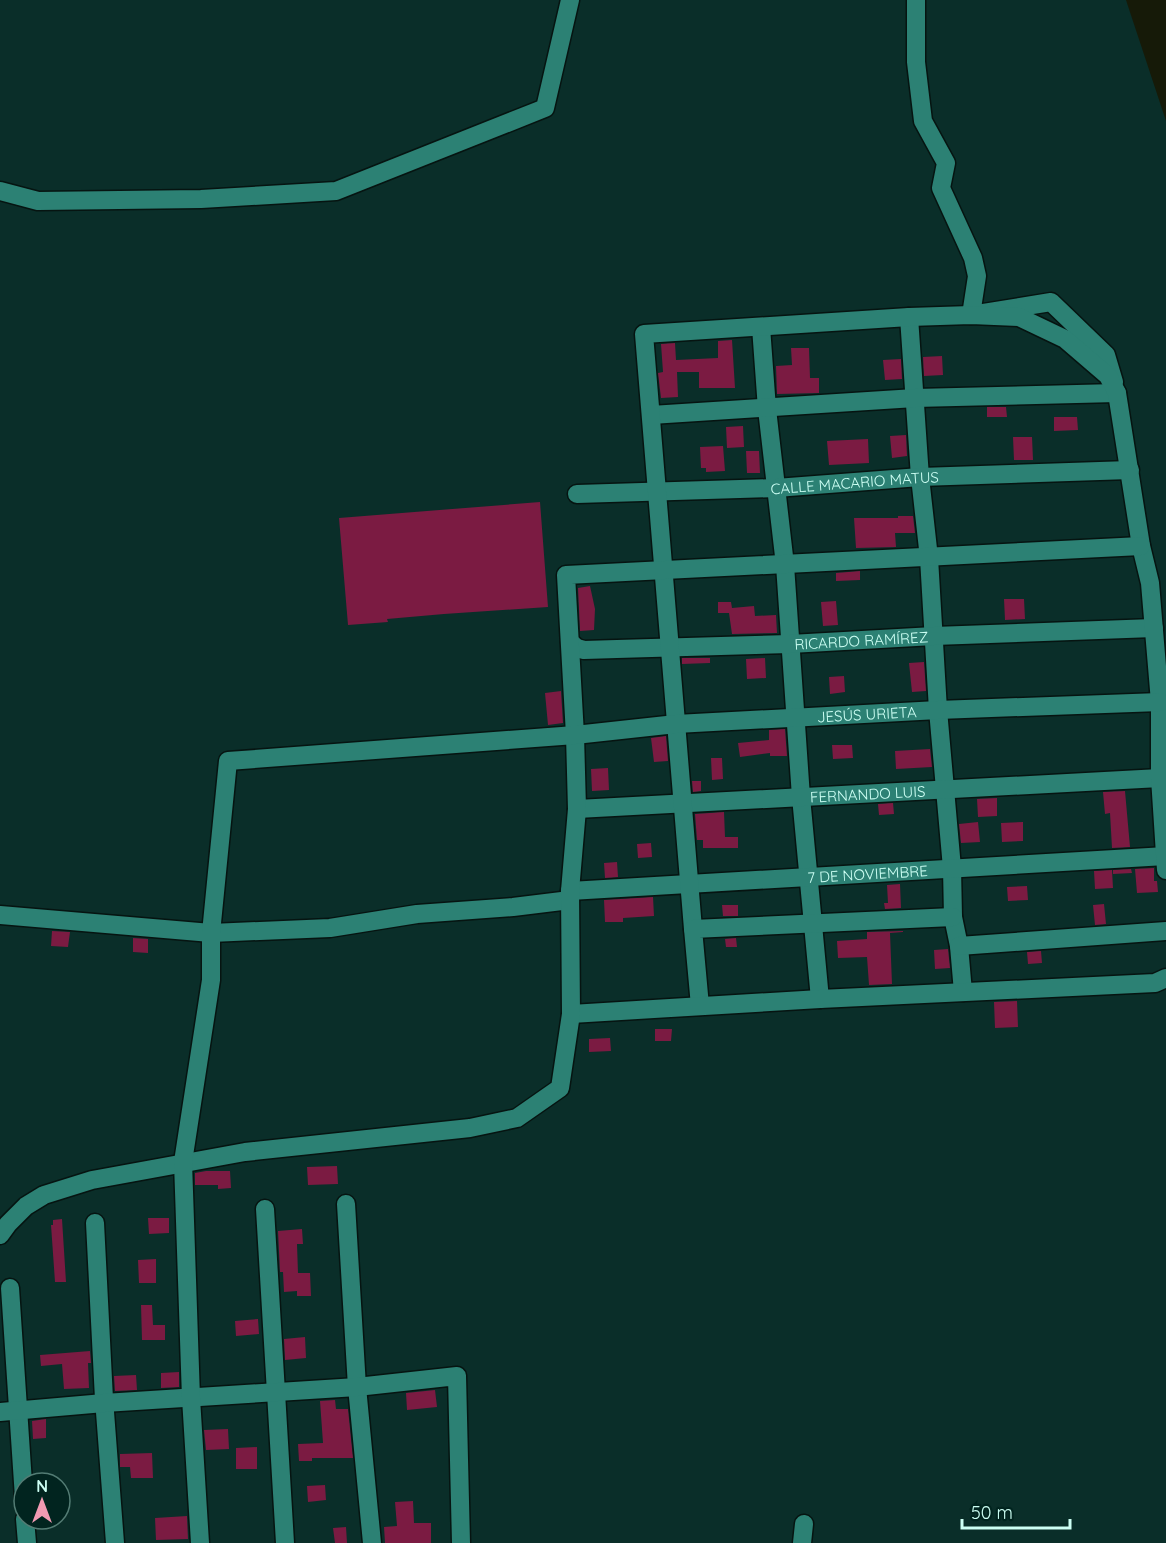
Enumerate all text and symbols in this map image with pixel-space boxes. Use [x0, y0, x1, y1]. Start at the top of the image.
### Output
street label: CALLE MACARIO MATUS [770, 467, 939, 498]
street label: RICARDO RAMÍREZ [794, 627, 929, 653]
street label: JESÚS URIETA [816, 702, 917, 726]
street label: FERNANDO LUIS [809, 781, 926, 806]
street label: 7 DE NOVIEMBRE [807, 861, 928, 887]
north arrow [12, 1471, 72, 1531]
text: N [36, 1476, 48, 1496]
scale bar [962, 1492, 1070, 1530]
text: 50 m [971, 1501, 1013, 1524]

